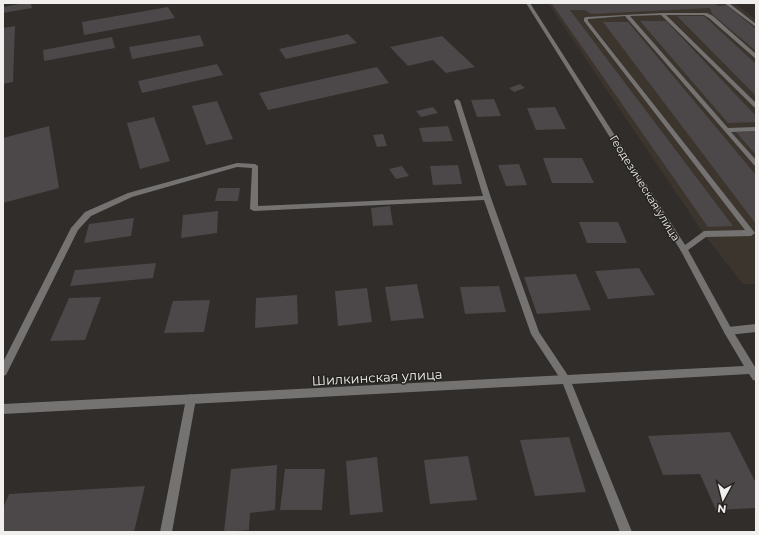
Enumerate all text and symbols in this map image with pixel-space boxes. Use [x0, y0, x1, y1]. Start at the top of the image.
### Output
street label: Геодезическая улица [607, 132, 683, 244]
street label: Шилкинская улица [311, 366, 443, 388]
north arrow [703, 479, 743, 519]
text: N [717, 501, 727, 516]

